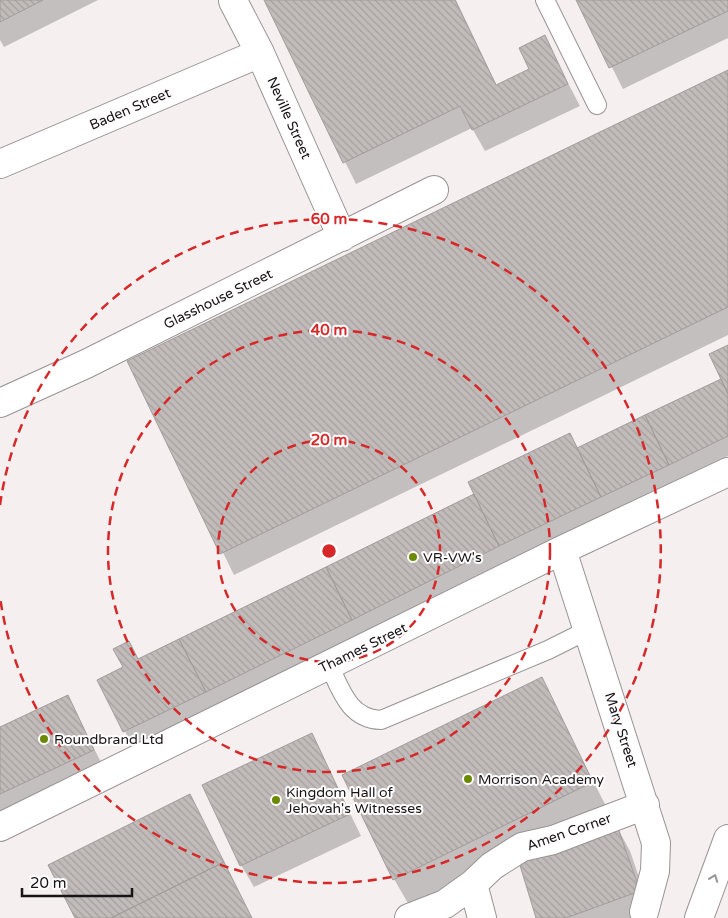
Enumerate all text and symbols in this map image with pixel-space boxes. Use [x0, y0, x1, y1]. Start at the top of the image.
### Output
street label: Neville Street [263, 74, 315, 162]
street label: Baden Street [87, 84, 174, 134]
text: 60 m [311, 210, 347, 228]
street label: Glasshouse Street [161, 265, 276, 333]
text: 40 m [311, 321, 347, 339]
text: 20 m [311, 431, 347, 449]
centre of rings [320, 542, 338, 560]
place label: VR-VW's [423, 549, 482, 566]
marker: VR-VW's [407, 551, 419, 563]
street label: Thames Street [316, 619, 410, 677]
street label: Mary Street [601, 690, 641, 770]
place label: Roundbrand Ltd [54, 731, 164, 748]
marker: Roundbrand Ltd [38, 733, 50, 745]
place label: Morrison Academy [478, 771, 605, 788]
marker: Morrison Academy [462, 773, 474, 785]
place label: Kingdom Hall of Jehovah's Witnesses [286, 784, 422, 817]
marker: Kingdom Hall of Jehovah's Witnesses [270, 794, 282, 806]
street label: Amen Corner [524, 809, 614, 854]
scale bar [22, 866, 132, 898]
text: 20 m [30, 874, 67, 892]
one-way arrow [708, 875, 718, 883]

